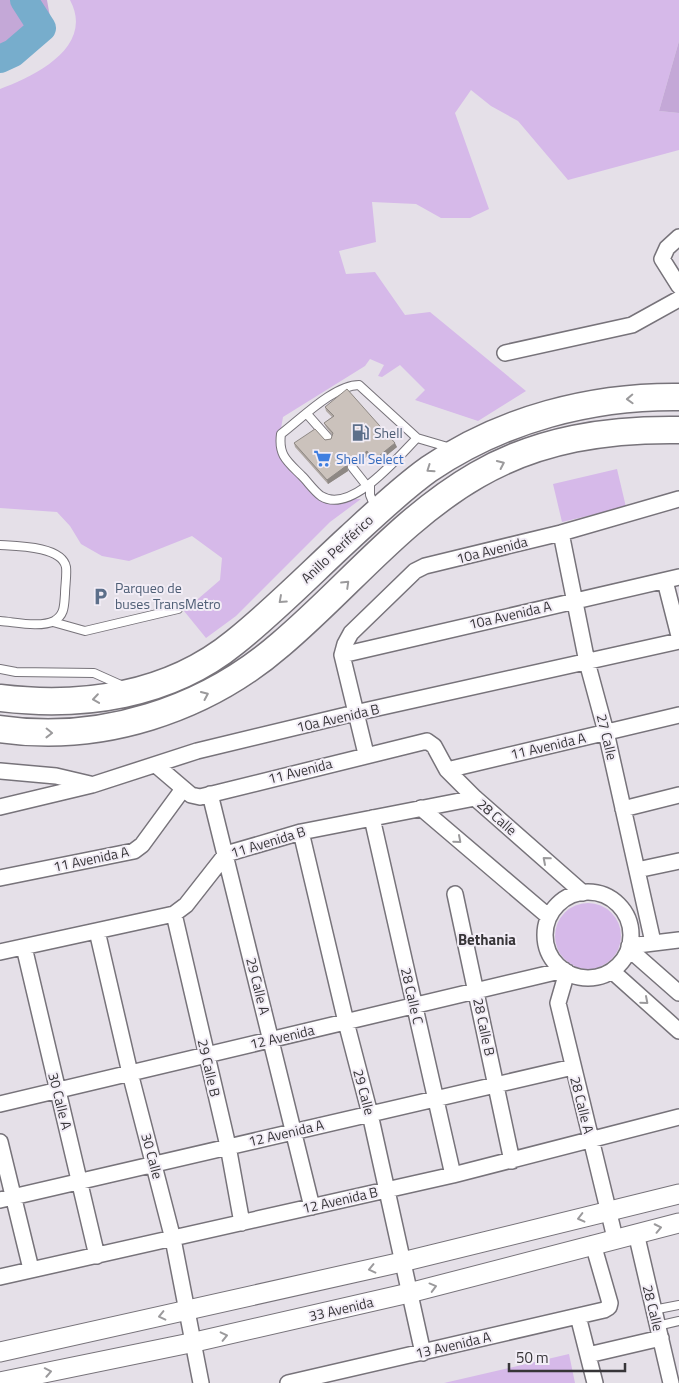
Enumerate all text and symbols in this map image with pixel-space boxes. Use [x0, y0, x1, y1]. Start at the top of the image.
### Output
one-way arrow [626, 394, 634, 404]
place label: Shell [374, 422, 403, 443]
fuel station icon: Shell [350, 423, 370, 443]
place label: Shell Select [336, 448, 404, 469]
supermarket icon: Shell Select [312, 449, 332, 469]
one-way arrow [496, 459, 505, 470]
one-way arrow [426, 463, 436, 472]
street label: Anillo Periférico [296, 510, 377, 588]
street label: 10a Avenida [454, 531, 530, 568]
place label: Parqueo de buses TransMetro [115, 577, 221, 614]
one-way arrow [340, 581, 349, 590]
parking icon: Parqueo de buses TransMetro [91, 586, 111, 606]
one-way arrow [279, 594, 288, 603]
street label: 10a Avenida A [467, 595, 554, 634]
one-way arrow [200, 691, 209, 702]
one-way arrow [92, 694, 101, 704]
street label: 10a Avenida B [294, 698, 381, 737]
street label: 27 Calle [592, 712, 623, 762]
street label: 11 Avenida A [508, 726, 588, 764]
one-way arrow [45, 728, 53, 738]
street label: 11 Avenida [266, 752, 334, 789]
street label: 28 Calle [473, 793, 522, 840]
street label: 11 Avenida B [228, 820, 308, 863]
one-way arrow [452, 834, 461, 842]
street label: 11 Avenida A [51, 840, 131, 877]
one-way arrow [543, 858, 552, 866]
district label: Bethania [458, 928, 516, 951]
street label: 29 Calle A [241, 955, 276, 1017]
street label: 28 Calle C [396, 965, 429, 1027]
one-way arrow [640, 995, 649, 1004]
street label: 28 Calle B [468, 996, 501, 1058]
street label: 12 Avenida [248, 1019, 316, 1054]
street label: 29 Calle B [193, 1037, 226, 1099]
street label: 29 Calle [348, 1066, 381, 1117]
street label: 30 Calle A [43, 1070, 78, 1132]
street label: 28 Calle A [565, 1074, 600, 1136]
street label: 12 Avenida A [246, 1113, 326, 1151]
street label: 30 Calle [136, 1130, 169, 1181]
street label: 12 Avenida B [300, 1181, 380, 1218]
one-way arrow [576, 1212, 585, 1223]
one-way arrow [654, 1223, 663, 1233]
one-way arrow [367, 1263, 376, 1273]
one-way arrow [429, 1282, 437, 1292]
street label: 28 Calle [638, 1283, 669, 1333]
street label: 33 Avenida [307, 1291, 375, 1326]
one-way arrow [157, 1310, 166, 1321]
street label: 13 Avenida A [413, 1325, 493, 1363]
one-way arrow [220, 1331, 229, 1341]
scale bar [509, 1340, 625, 1372]
text: 50 m [516, 1346, 549, 1369]
one-way arrow [43, 1367, 52, 1378]

